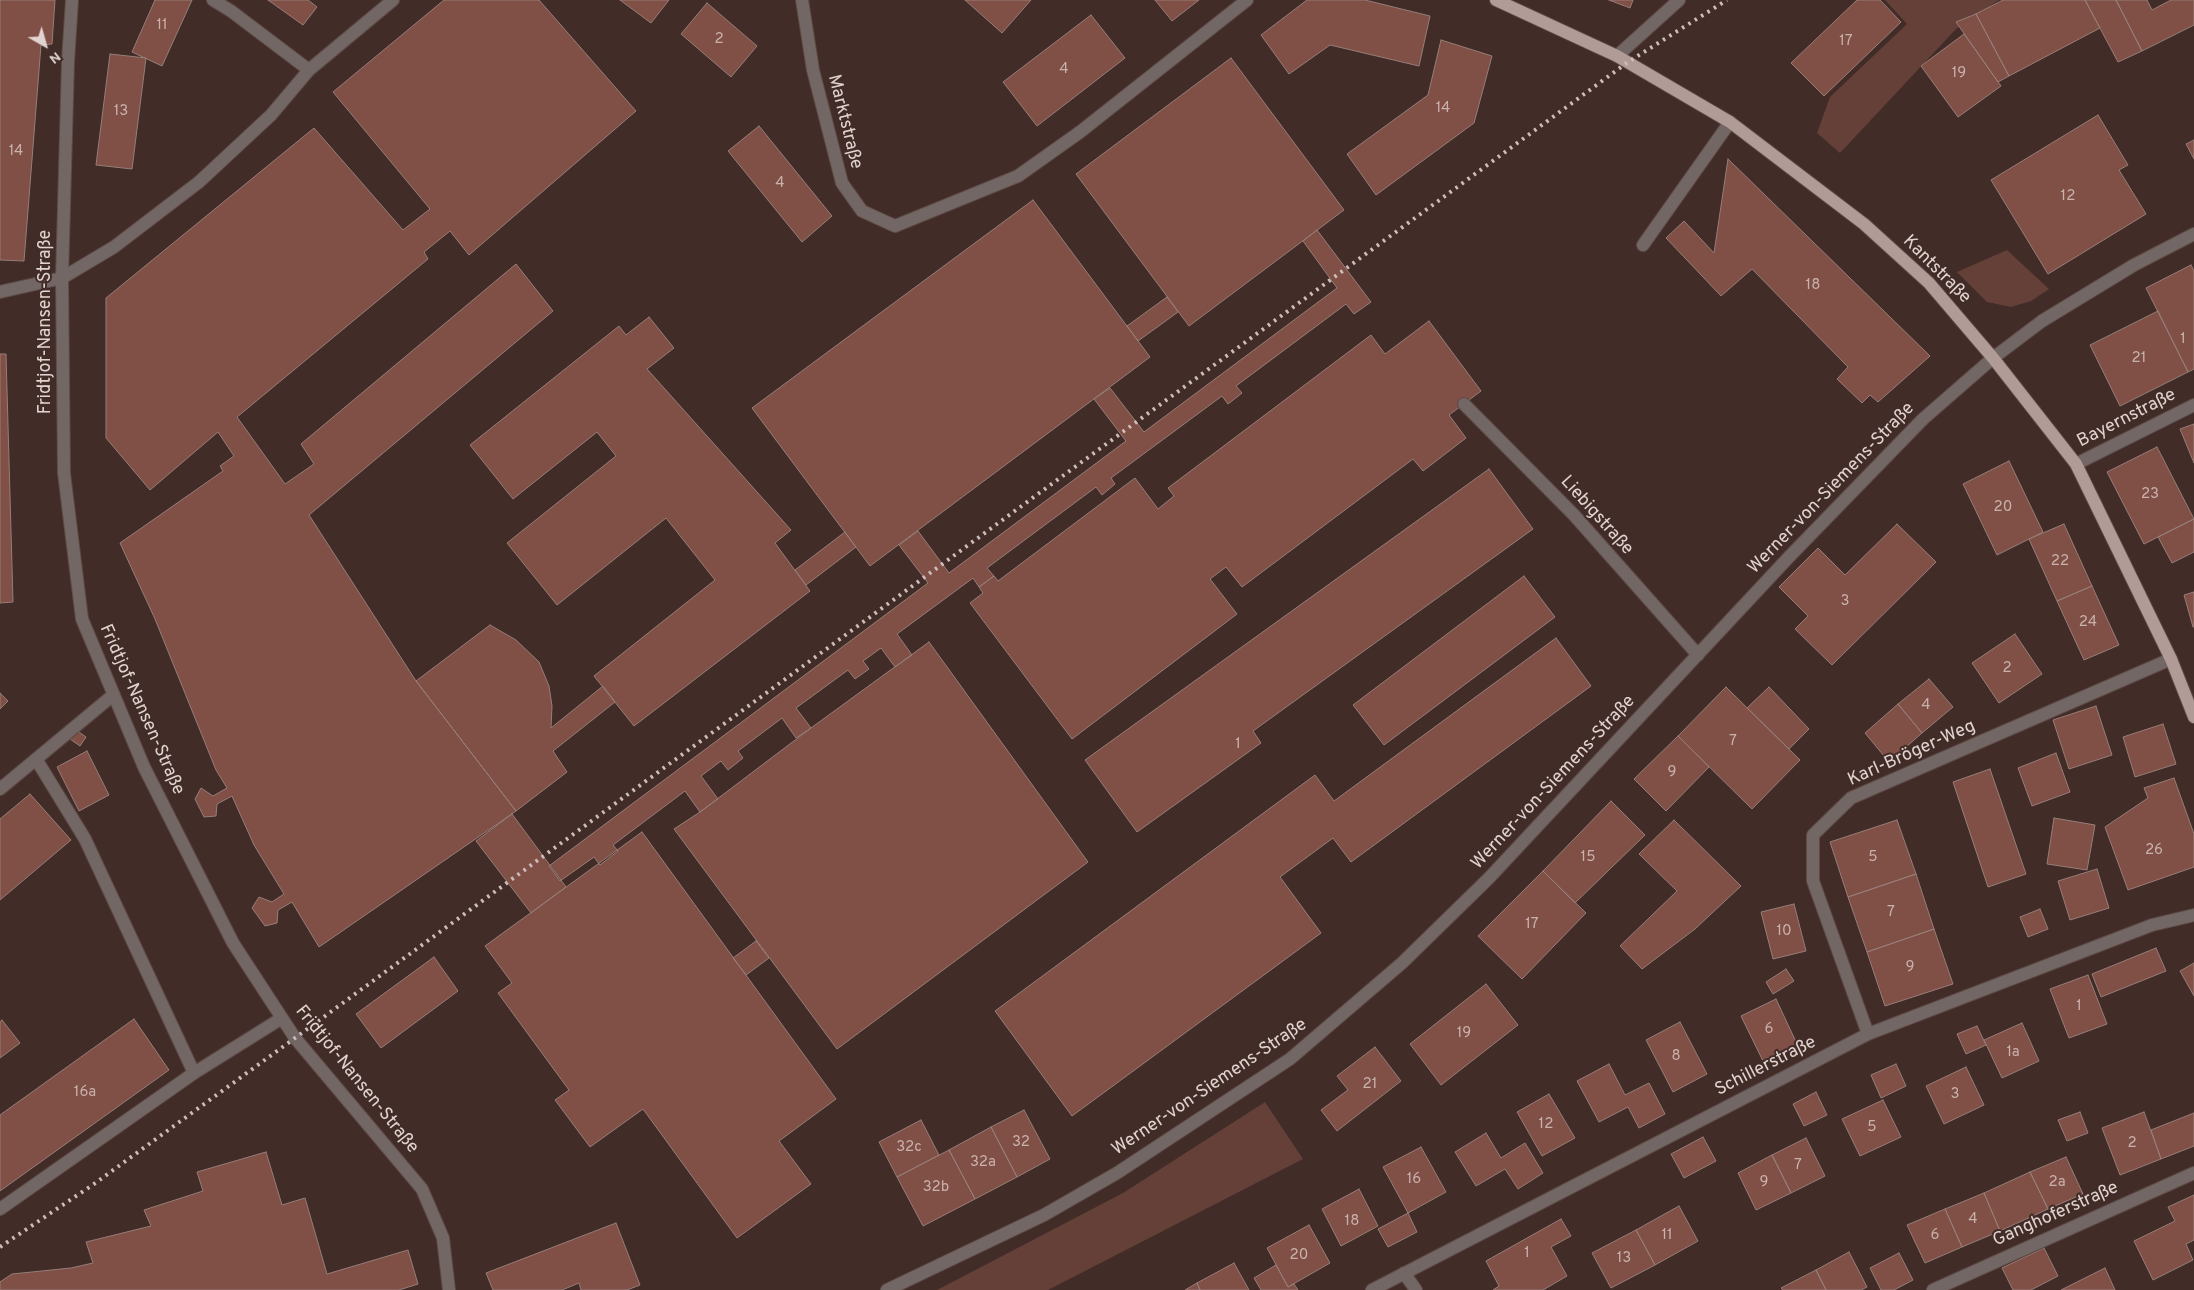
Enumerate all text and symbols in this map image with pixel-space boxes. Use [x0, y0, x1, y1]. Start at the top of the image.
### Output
house number: 11 [156, 17, 168, 35]
north arrow [20, 20, 70, 70]
house number: 2 [714, 31, 724, 49]
house number: 17 [1839, 33, 1853, 51]
text: N [45, 47, 64, 67]
house number: 4 [1059, 61, 1069, 79]
house number: 19 [1952, 65, 1966, 83]
street label: Marktstraße [822, 73, 866, 171]
house number: 14 [1436, 100, 1450, 118]
house number: 13 [114, 103, 128, 121]
house number: 14 [9, 143, 23, 161]
house number: 4 [775, 175, 785, 193]
house number: 12 [2061, 188, 2075, 206]
street label: Fridtjof-Nansen-Straße [35, 230, 57, 414]
street label: Kantstraße [1897, 231, 1975, 309]
house number: 18 [1806, 277, 1820, 295]
house number: 1 [2180, 331, 2186, 349]
house number: 21 [2132, 350, 2146, 368]
street label: Bayernstraße [2074, 385, 2180, 453]
street label: Werner-von-Siemens-Straße [1744, 399, 1920, 579]
street label: Liebigstraße [1555, 472, 1637, 560]
house number: 23 [2141, 486, 2159, 504]
house number: 20 [1994, 499, 2012, 517]
house number: 22 [2051, 553, 2069, 571]
house number: 3 [1840, 593, 1850, 611]
house number: 24 [2079, 614, 2097, 632]
street label: Fridtjof-Nansen-Straße [94, 621, 188, 799]
house number: 2 [2002, 660, 2012, 678]
street label: Werner-von-Siemens-Straße [1468, 691, 1640, 875]
house number: 4 [1921, 697, 1931, 715]
street label: Karl-Bröger-Weg [1845, 716, 1979, 792]
house number: 7 [1729, 733, 1737, 751]
house number: 1 [1235, 736, 1241, 754]
house number: 9 [1668, 764, 1676, 782]
house number: 26 [2145, 842, 2163, 860]
house number: 15 [1581, 849, 1595, 867]
house number: 5 [1868, 849, 1878, 867]
house number: 7 [1887, 904, 1895, 922]
house number: 17 [1525, 916, 1539, 934]
house number: 10 [1776, 923, 1792, 941]
house number: 9 [1906, 959, 1914, 977]
house number: 1 [2076, 998, 2082, 1016]
street label: Fridtjof-Nansen-Straße [290, 1002, 422, 1158]
street label: Werner-von-Siemens-Straße [1108, 1015, 1312, 1161]
house number: 6 [1765, 1021, 1773, 1039]
house number: 19 [1457, 1025, 1471, 1043]
street label: Schillerstraße [1712, 1032, 1820, 1102]
house number: 1a [2006, 1044, 2020, 1062]
house number: 8 [1671, 1048, 1681, 1066]
house number: 21 [1363, 1076, 1377, 1094]
house number: 16a [74, 1084, 96, 1102]
house number: 3 [1950, 1086, 1960, 1104]
house number: 12 [1539, 1116, 1553, 1134]
house number: 5 [1867, 1119, 1877, 1137]
house number: 32 [1012, 1134, 1030, 1152]
house number: 2 [2127, 1135, 2137, 1153]
house number: 32c [896, 1139, 922, 1157]
house number: 32a [970, 1154, 996, 1172]
house number: 7 [1794, 1157, 1802, 1175]
house number: 16 [1407, 1171, 1421, 1189]
house number: 9 [1760, 1174, 1768, 1192]
house number: 2a [2048, 1174, 2066, 1192]
street label: Ganghoferstraße [1990, 1178, 2122, 1252]
house number: 32b [923, 1179, 949, 1197]
house number: 4 [1968, 1211, 1978, 1229]
house number: 18 [1345, 1213, 1359, 1231]
house number: 11 [1661, 1227, 1673, 1245]
house number: 6 [1931, 1227, 1939, 1245]
house number: 1 [1524, 1245, 1530, 1263]
house number: 20 [1290, 1247, 1308, 1265]
house number: 13 [1617, 1250, 1631, 1268]

